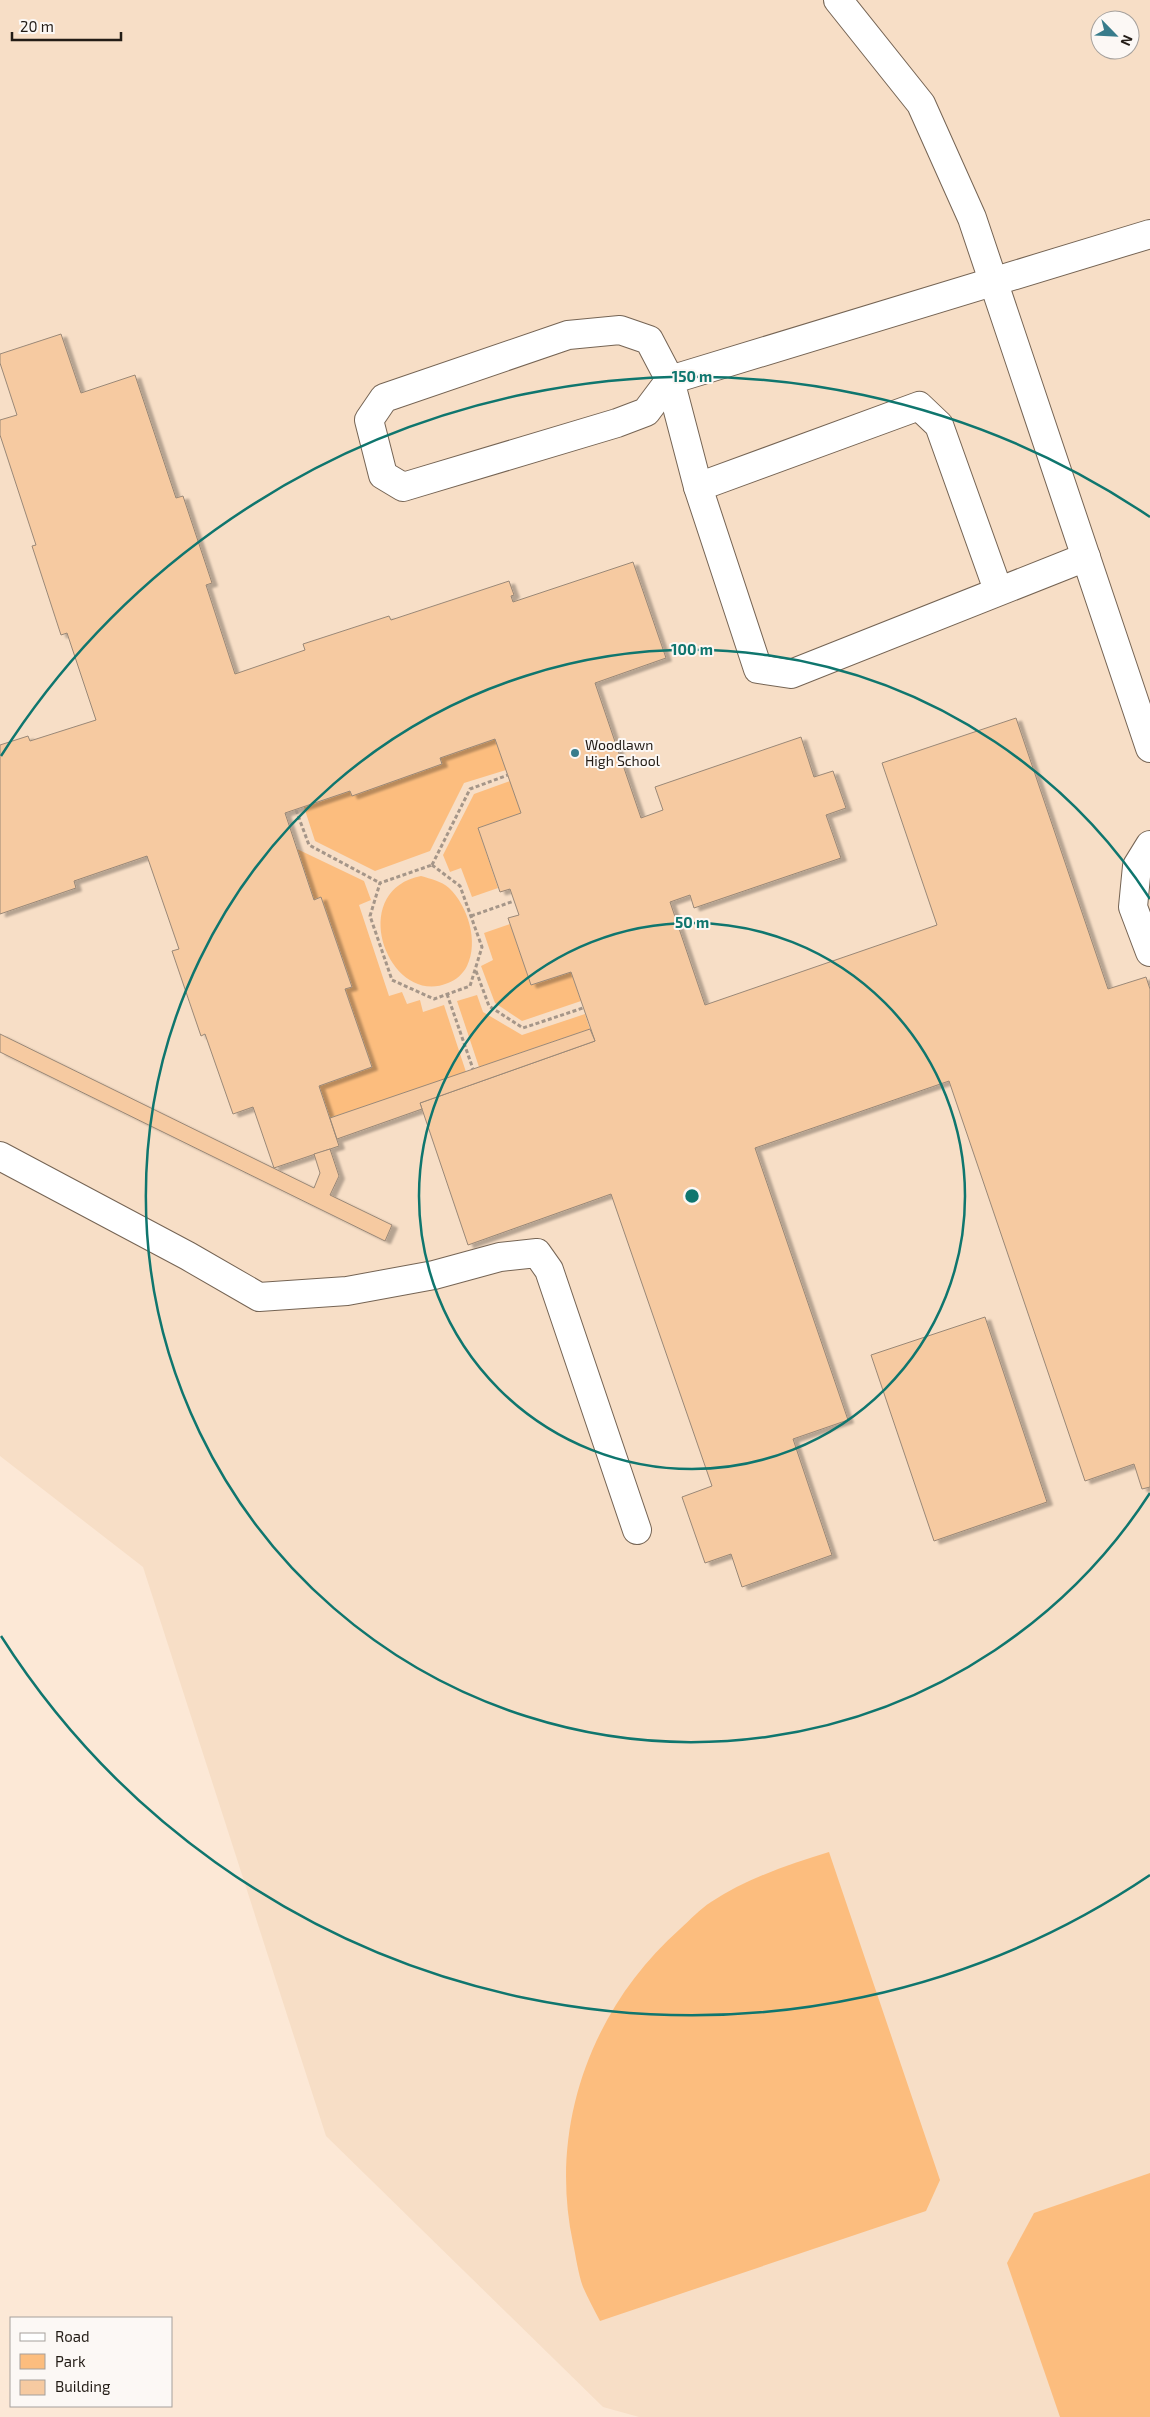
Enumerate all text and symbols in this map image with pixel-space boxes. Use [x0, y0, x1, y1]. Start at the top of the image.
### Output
scale bar [12, 10, 121, 42]
north arrow [1090, 10, 1140, 60]
text: 20 m [20, 17, 54, 35]
text: N [1118, 32, 1137, 49]
text: 150 m [672, 367, 712, 385]
text: 100 m [671, 640, 713, 658]
place label: Woodlawn High School [585, 736, 661, 769]
marker: Woodlawn High School [569, 747, 581, 759]
text: 50 m [675, 913, 709, 931]
centre of rings [683, 1187, 701, 1205]
legend [10, 2317, 172, 2407]
text: Road [55, 2327, 90, 2345]
text: Park [55, 2352, 86, 2370]
text: Building [55, 2377, 111, 2395]

